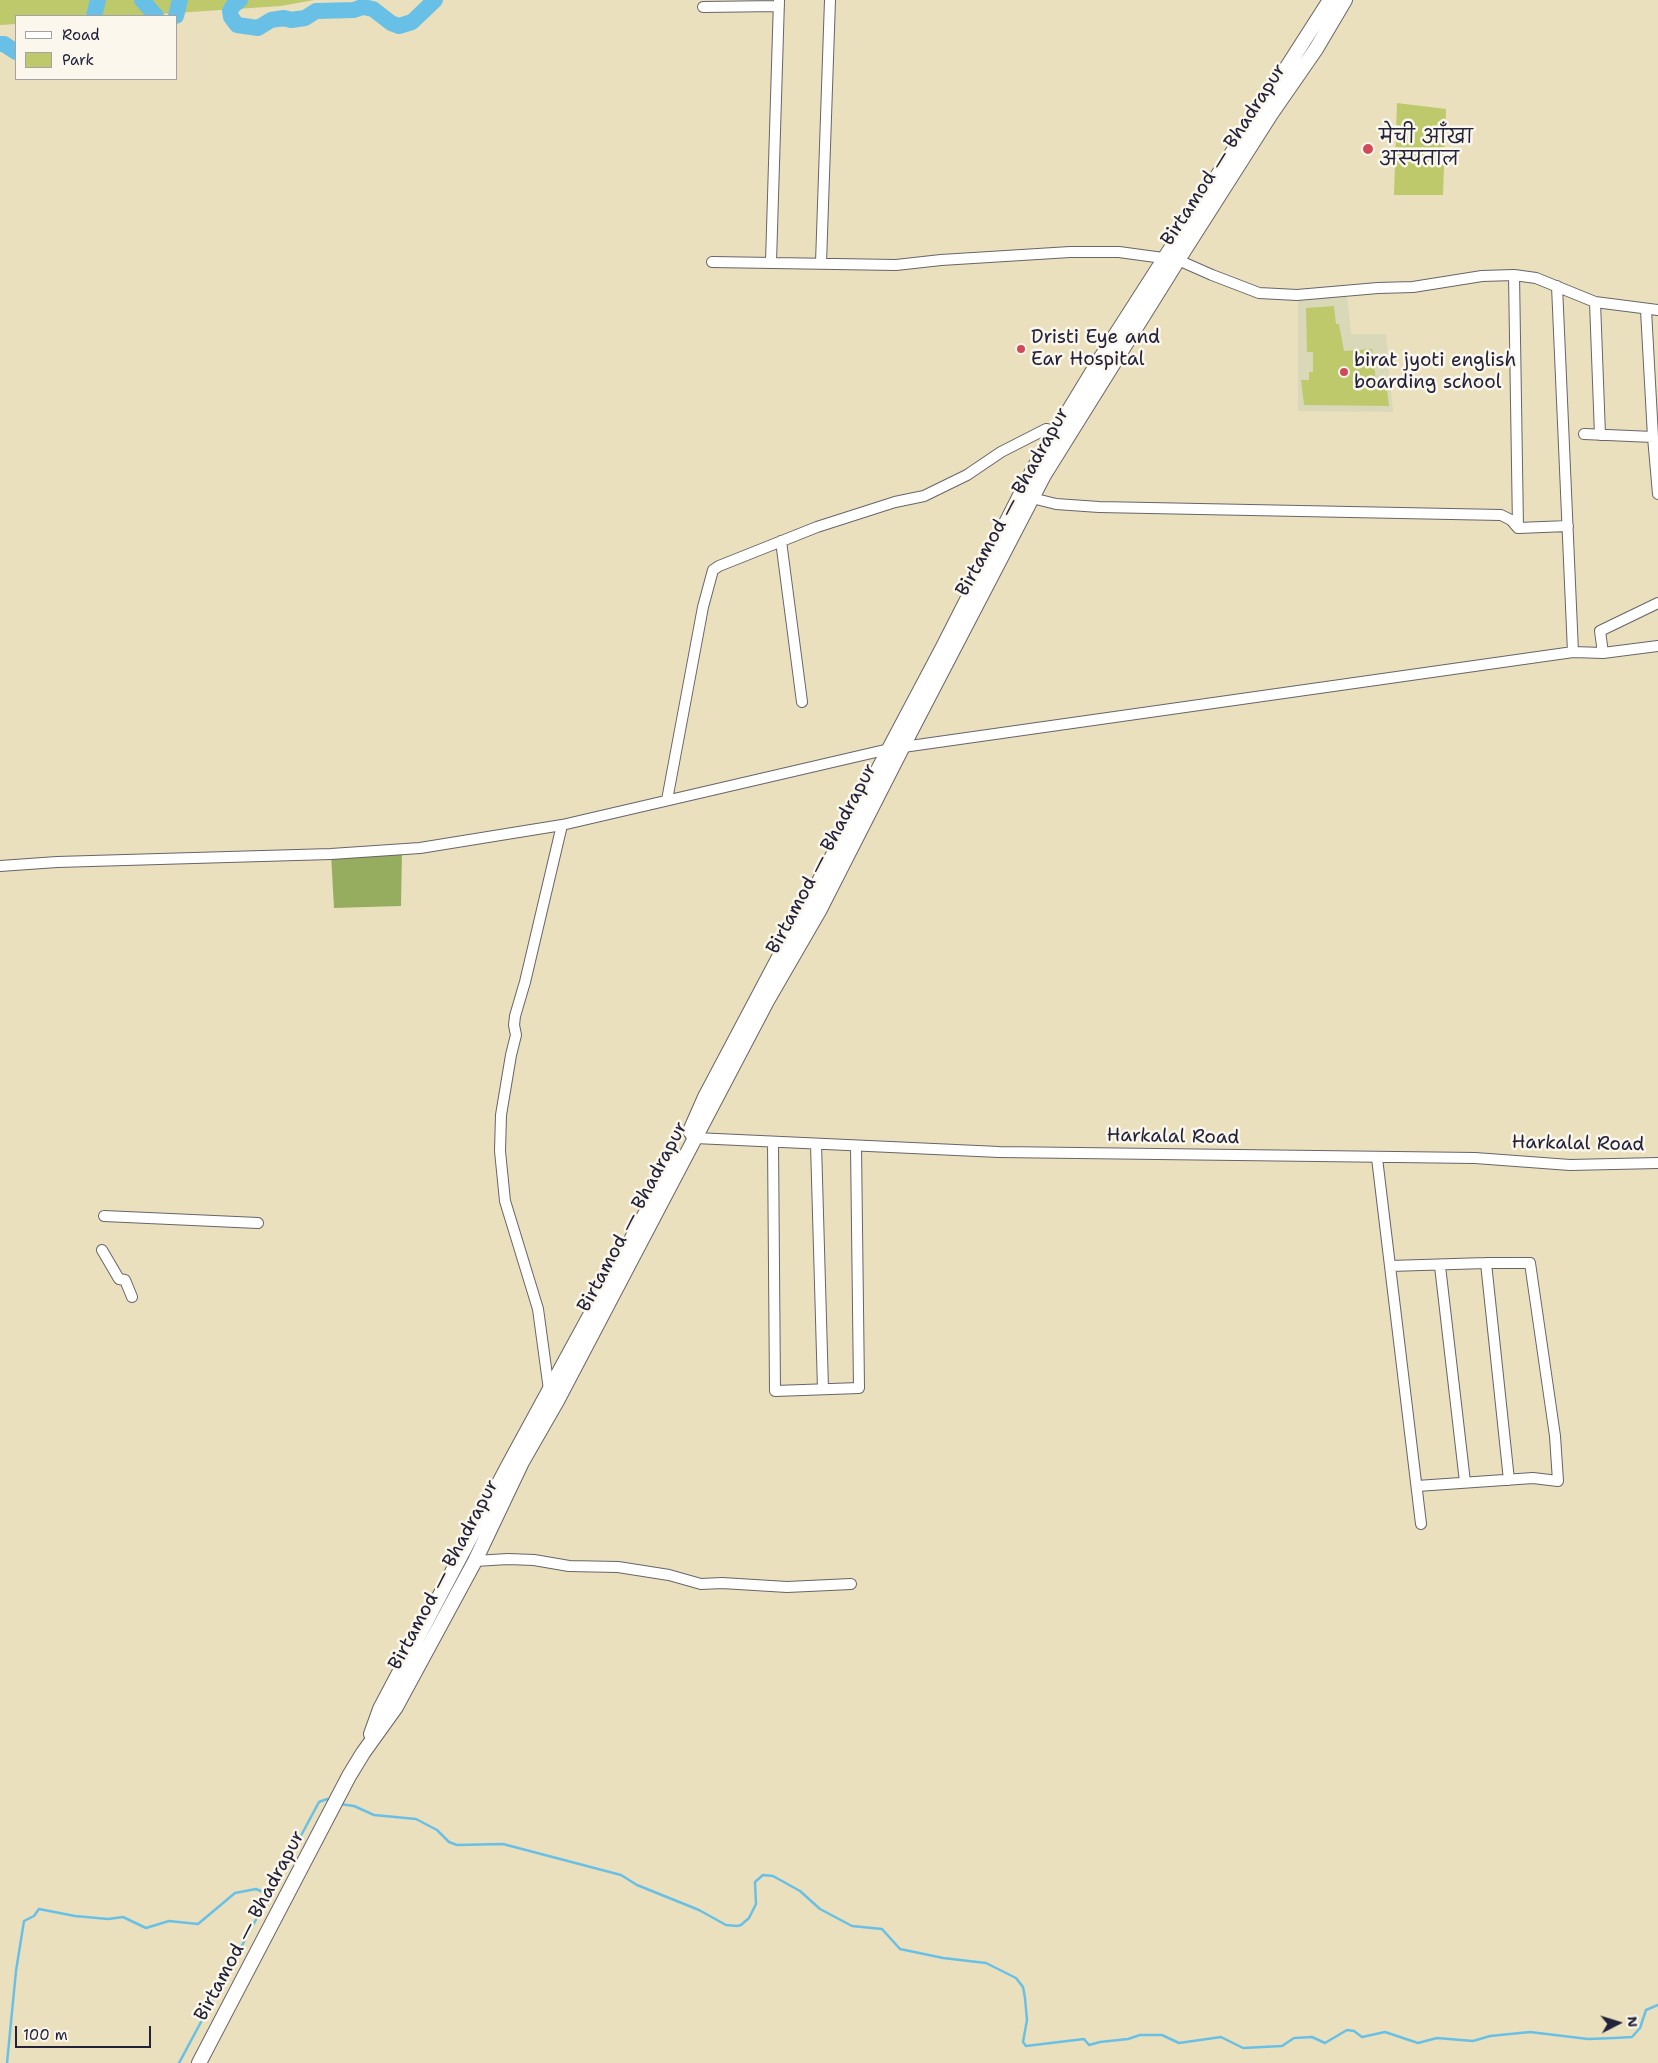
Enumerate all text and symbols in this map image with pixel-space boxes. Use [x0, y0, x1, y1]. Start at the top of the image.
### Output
legend [15, 15, 178, 80]
text: Road [62, 25, 100, 45]
text: Park [62, 50, 94, 70]
street label: Birtamod — Bhadrapur [1157, 60, 1291, 250]
place label: मेची आँखा अस्पताल [1379, 127, 1473, 171]
marker: मेची आँखा अस्पताल [1361, 142, 1375, 156]
place label: Dristi Eye and Ear Hospital [1031, 327, 1160, 371]
marker: Dristi Eye and Ear Hospital [1015, 343, 1027, 355]
place label: birat jyoti english boarding school [1354, 350, 1516, 394]
marker: birat jyoti english boarding school [1338, 366, 1350, 378]
street label: Birtamod — Bhadrapur [952, 404, 1074, 600]
street label: Birtamod — Bhadrapur [762, 760, 882, 958]
street label: Birtamod — Bhadrapur [573, 1118, 693, 1316]
street label: Harkalal Road [1106, 1124, 1240, 1150]
street label: Harkalal Road [1511, 1131, 1645, 1157]
street label: Birtamod — Bhadrapur [384, 1476, 504, 1674]
street label: Birtamod — Bhadrapur [190, 1827, 310, 2025]
north arrow [1593, 1998, 1643, 2048]
text: N [1623, 2015, 1642, 2028]
scale bar [18, 2016, 154, 2048]
text: 100 m [23, 2025, 68, 2045]

